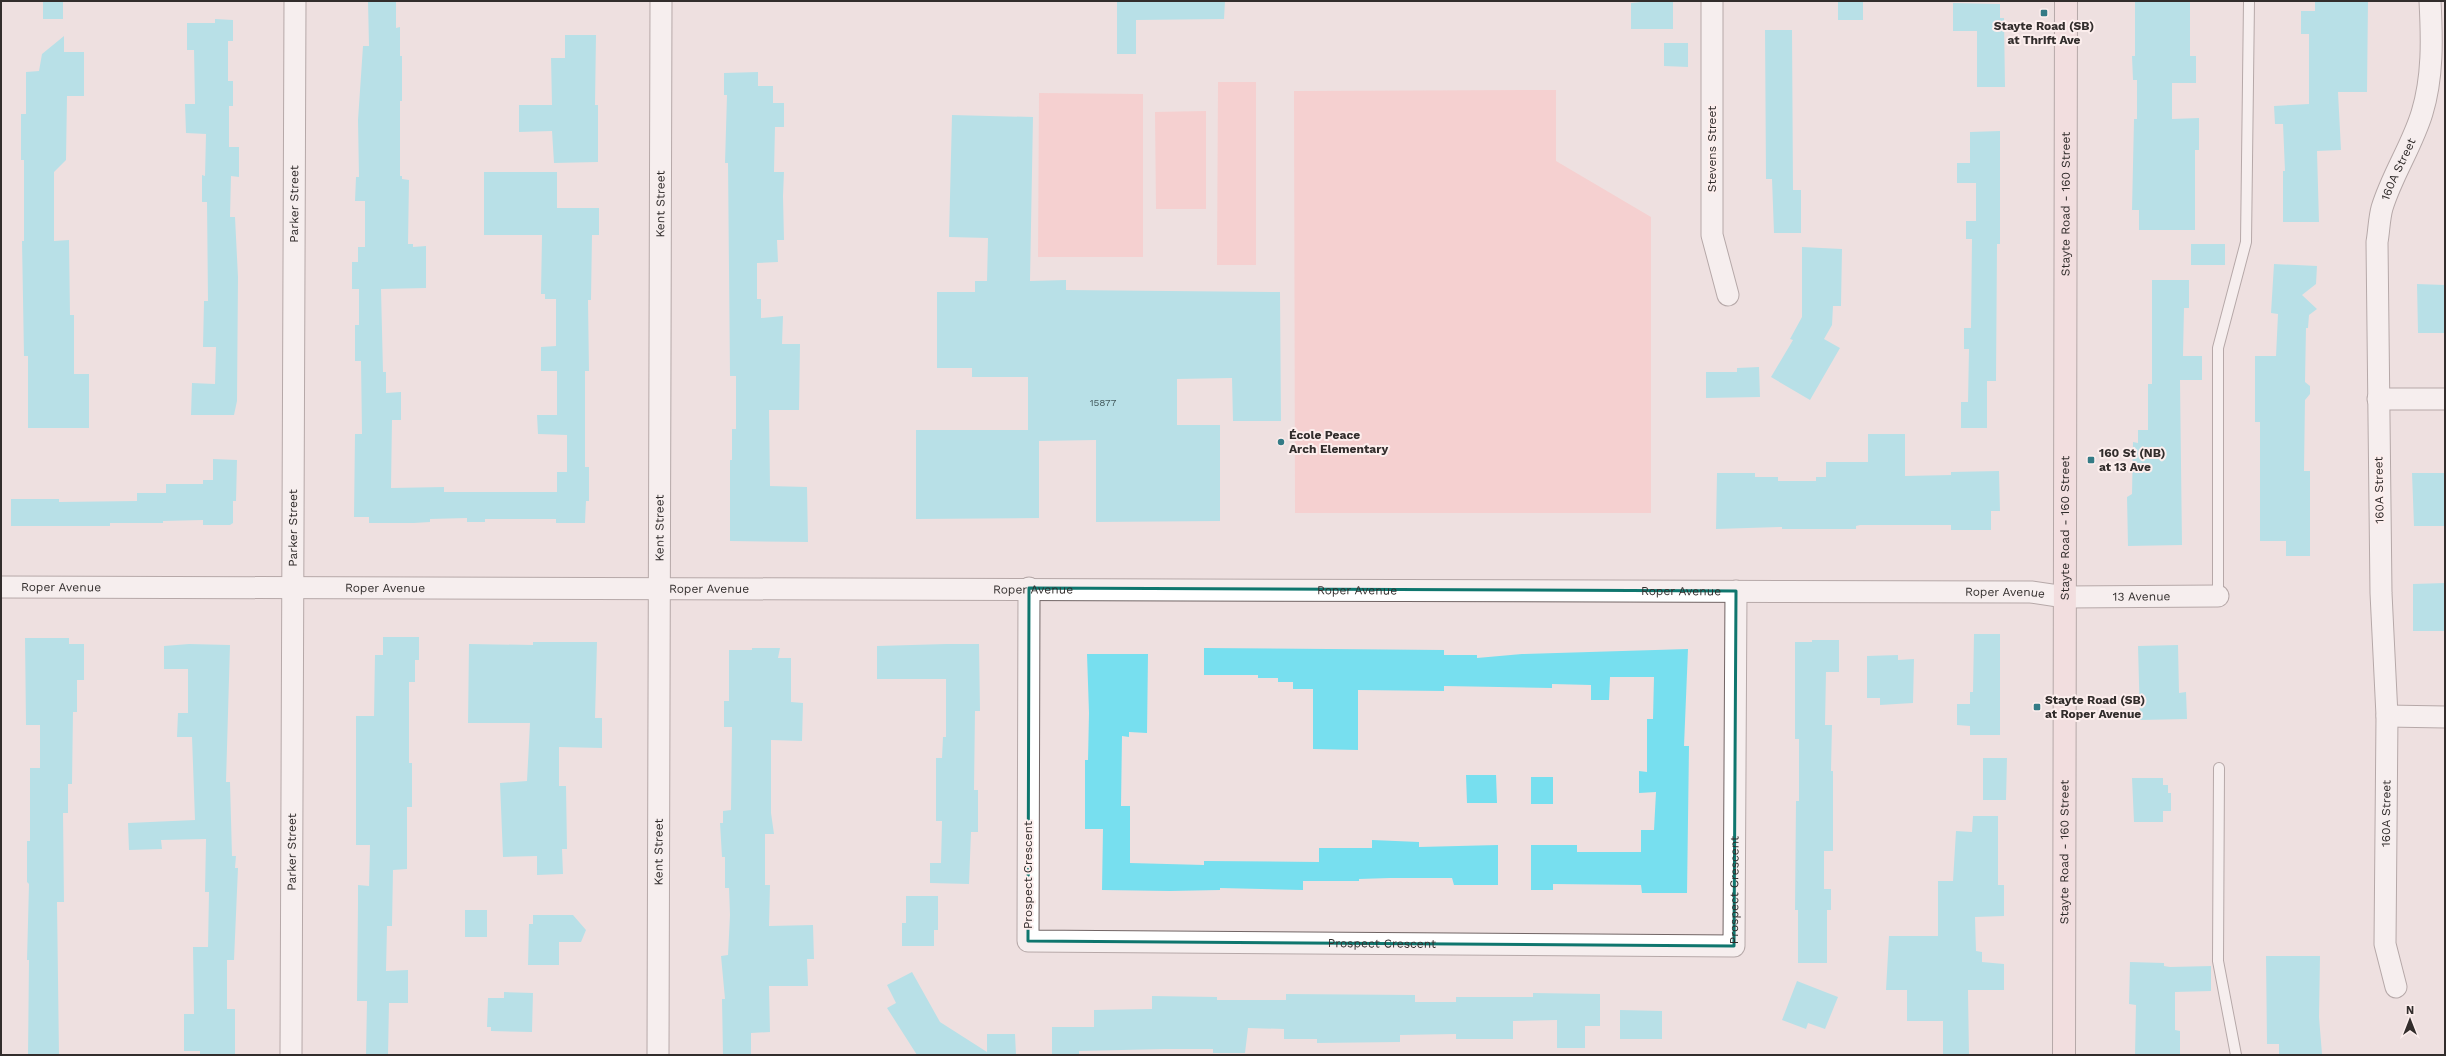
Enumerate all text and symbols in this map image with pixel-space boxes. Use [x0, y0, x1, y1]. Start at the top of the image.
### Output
marker: Stayte Road (SB) at Thrift Ave [2039, 8, 2049, 18]
place label: Stayte Road (SB) at Thrift Ave [1994, 19, 2094, 47]
street label: Stevens Street [1705, 106, 1719, 192]
street label: Stayte Road - 160 Street [2058, 132, 2073, 276]
street label: 160A Street [2378, 136, 2419, 202]
street label: Parker Street [287, 165, 301, 243]
street label: Kent Street [653, 170, 668, 238]
house number: 15877 [1090, 397, 1117, 408]
place label: École Peace Arch Elementary [1289, 428, 1388, 456]
marker: École Peace Arch Elementary [1276, 437, 1286, 447]
place label: 160 St (NB) at 13 Ave [2099, 446, 2165, 474]
marker: 160 St (NB) at 13 Ave [2086, 455, 2096, 465]
street label: Stayte Road - 160 Street [2058, 456, 2072, 600]
street label: 160A Street [2371, 456, 2387, 524]
street label: Parker Street [286, 489, 300, 567]
street label: Kent Street [652, 494, 667, 562]
street label: Roper Avenue [21, 580, 101, 594]
street label: Roper Avenue [345, 581, 425, 595]
street label: Roper Avenue [669, 582, 749, 596]
street label: Roper Avenue [993, 582, 1073, 597]
street label: Roper Avenue [1317, 583, 1397, 597]
street label: Roper Avenue [1641, 584, 1721, 598]
street label: Roper Avenue [1965, 585, 2046, 601]
street label: 13 Avenue [2113, 589, 2171, 604]
place label: Stayte Road (SB) at Roper Avenue [2045, 693, 2145, 721]
marker: Stayte Road (SB) at Roper Avenue [2032, 702, 2042, 712]
street label: Stayte Road - 160 Street [2057, 780, 2072, 924]
street label: 160A Street [2379, 780, 2393, 847]
street label: Parker Street [285, 813, 299, 891]
street label: Kent Street [651, 818, 666, 886]
street label: Prospect Crescent [1021, 821, 1035, 929]
street label: Prospect Crescent [1727, 836, 1742, 944]
street label: Prospect Crescent [1328, 936, 1436, 951]
north arrow [2390, 1000, 2430, 1040]
text: N [2406, 1004, 2414, 1017]

